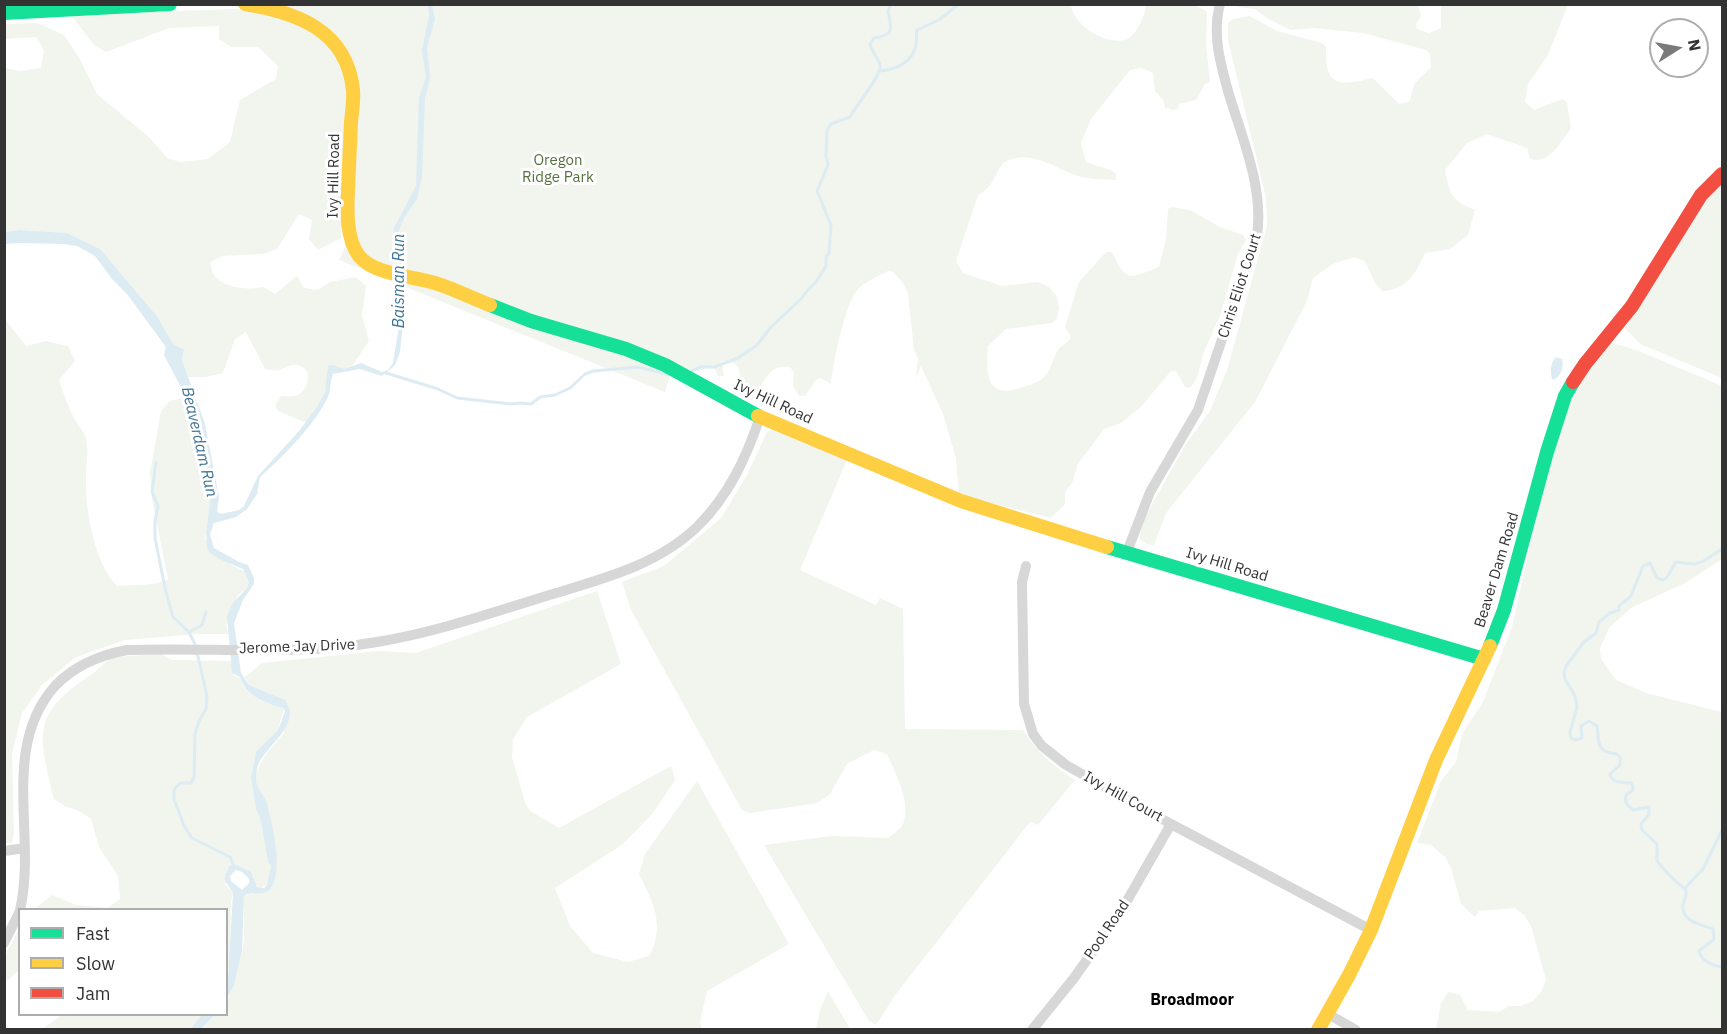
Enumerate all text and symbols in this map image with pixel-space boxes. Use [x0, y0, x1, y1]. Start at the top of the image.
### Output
north arrow [1649, 18, 1709, 78]
text: N [1684, 37, 1706, 53]
street label: Ivy Hill Road [324, 133, 344, 219]
park label: Oregon Ridge Park [522, 152, 594, 187]
street label: Chris Eliot Court [1215, 231, 1265, 341]
water label: Baisman Run [389, 234, 409, 328]
street label: Ivy Hill Road [731, 376, 815, 428]
water label: Beaverdam Run [177, 385, 221, 499]
street label: Beaver Dam Road [1471, 510, 1523, 630]
street label: Ivy Hill Road [1184, 544, 1270, 586]
street label: Jerome Jay Drive [239, 636, 355, 658]
street label: Ivy Hill Court [1080, 768, 1166, 826]
street label: Pool Road [1081, 897, 1133, 963]
legend [18, 908, 228, 1016]
text: Fast [76, 922, 110, 945]
text: Slow [76, 952, 115, 975]
text: Jam [76, 982, 111, 1005]
district label: Broadmoor [1150, 990, 1234, 1010]

